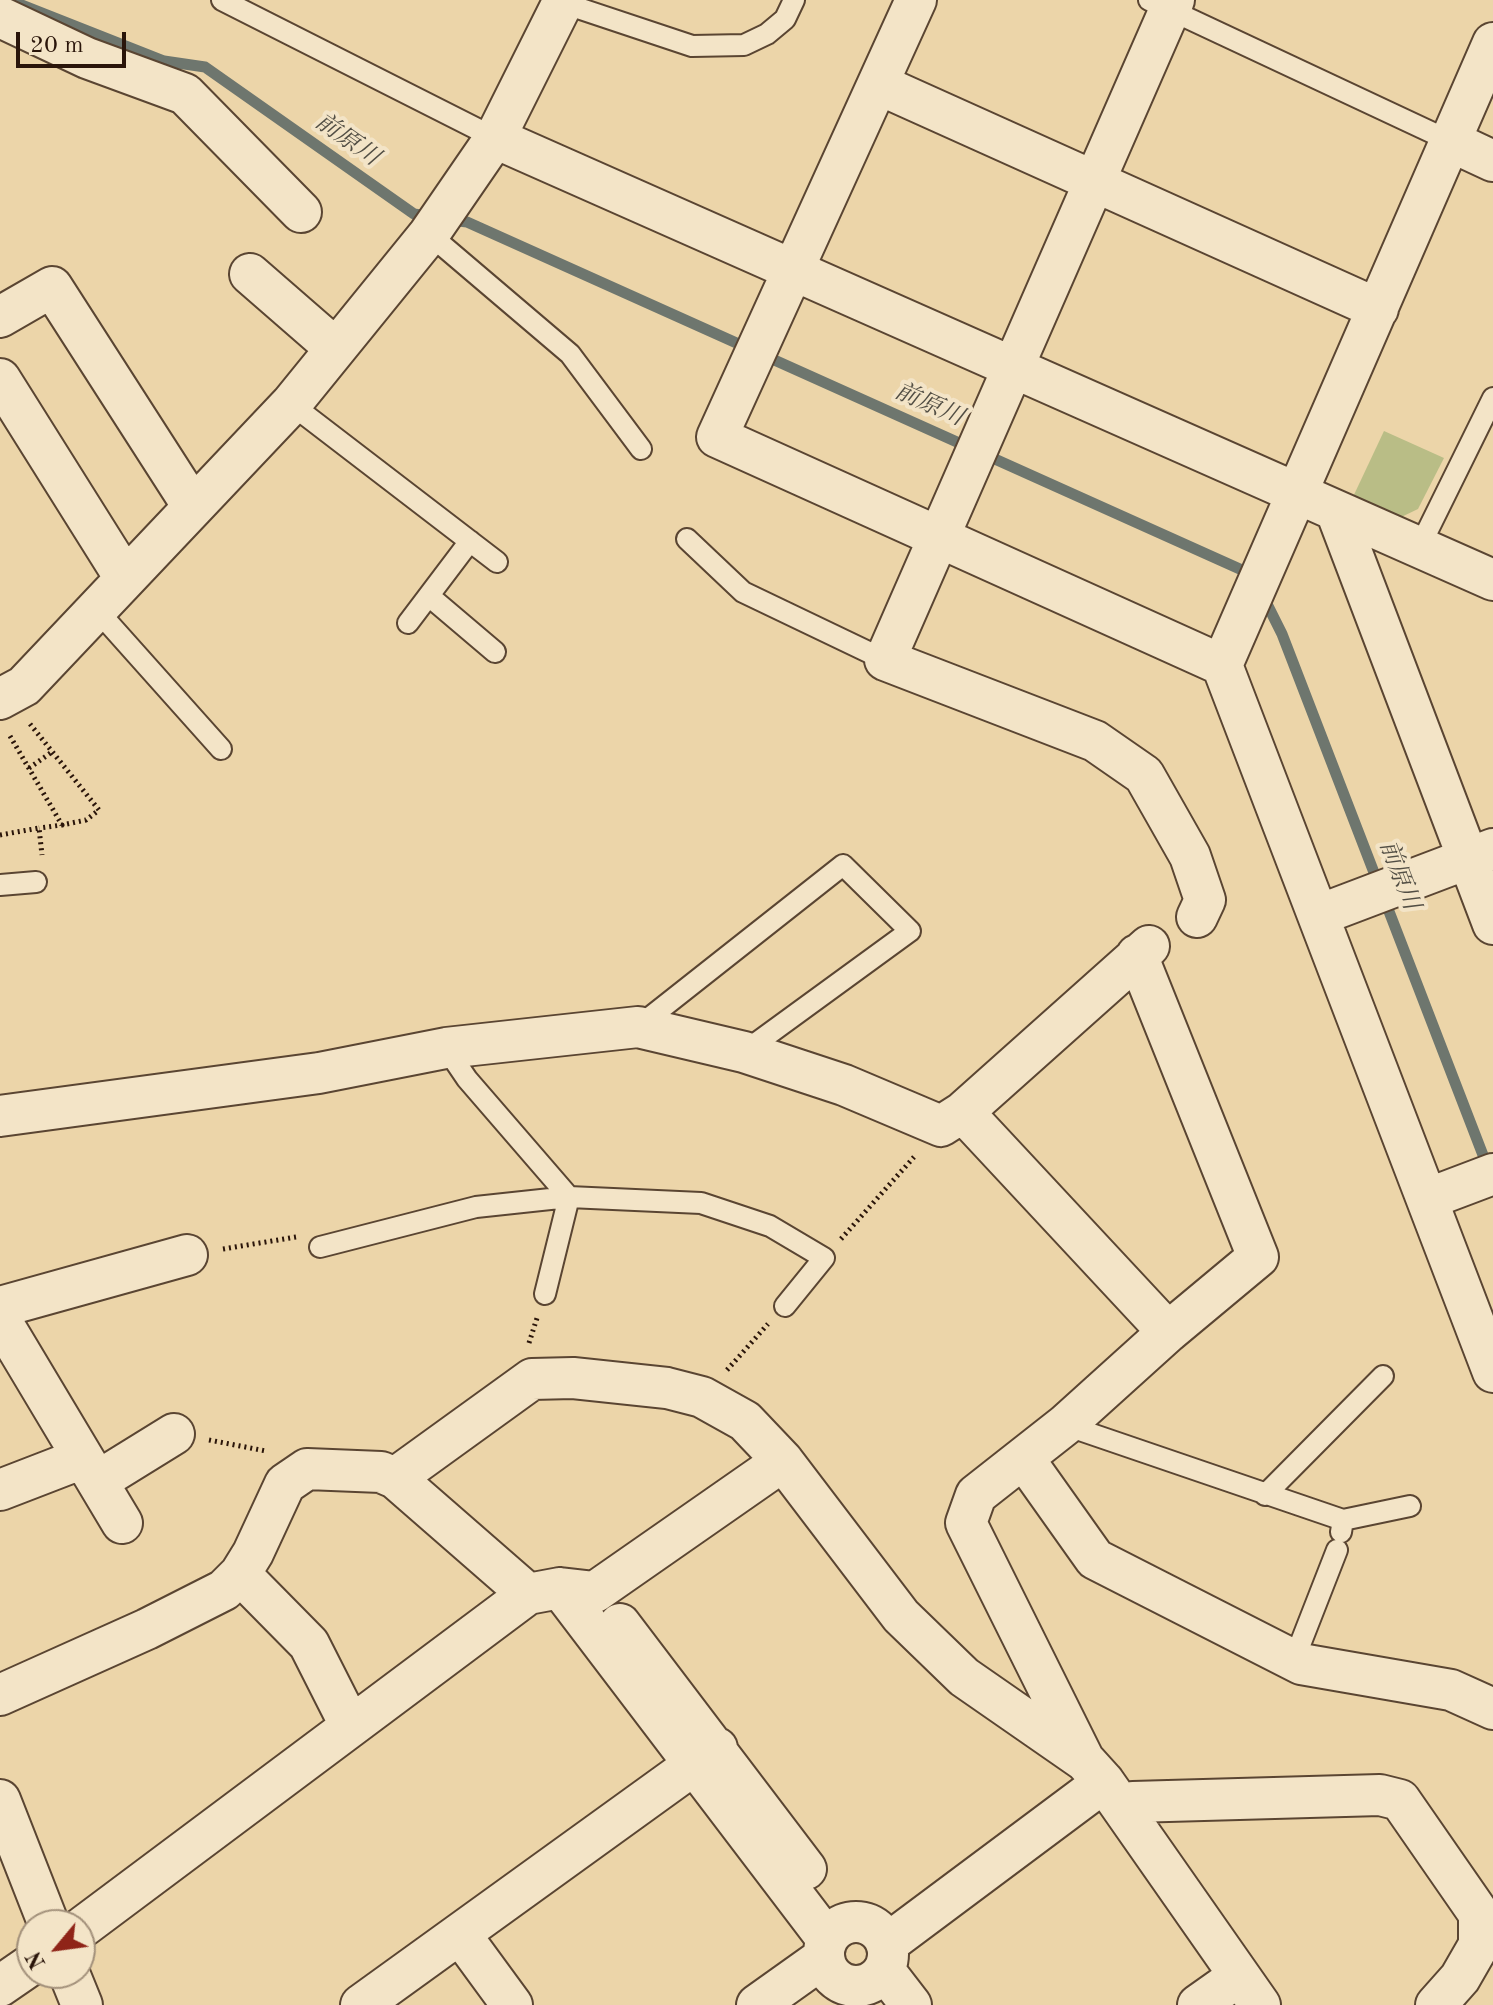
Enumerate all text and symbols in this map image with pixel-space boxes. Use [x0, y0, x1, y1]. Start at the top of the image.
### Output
scale bar [20, 16, 130, 66]
text: 20 m [30, 34, 84, 58]
water label: 前原川 [309, 108, 385, 172]
water label: 前原川 [890, 377, 968, 433]
water label: 前原川 [1373, 836, 1425, 914]
north arrow [16, 1909, 96, 1989]
text: N [23, 1947, 50, 1972]

